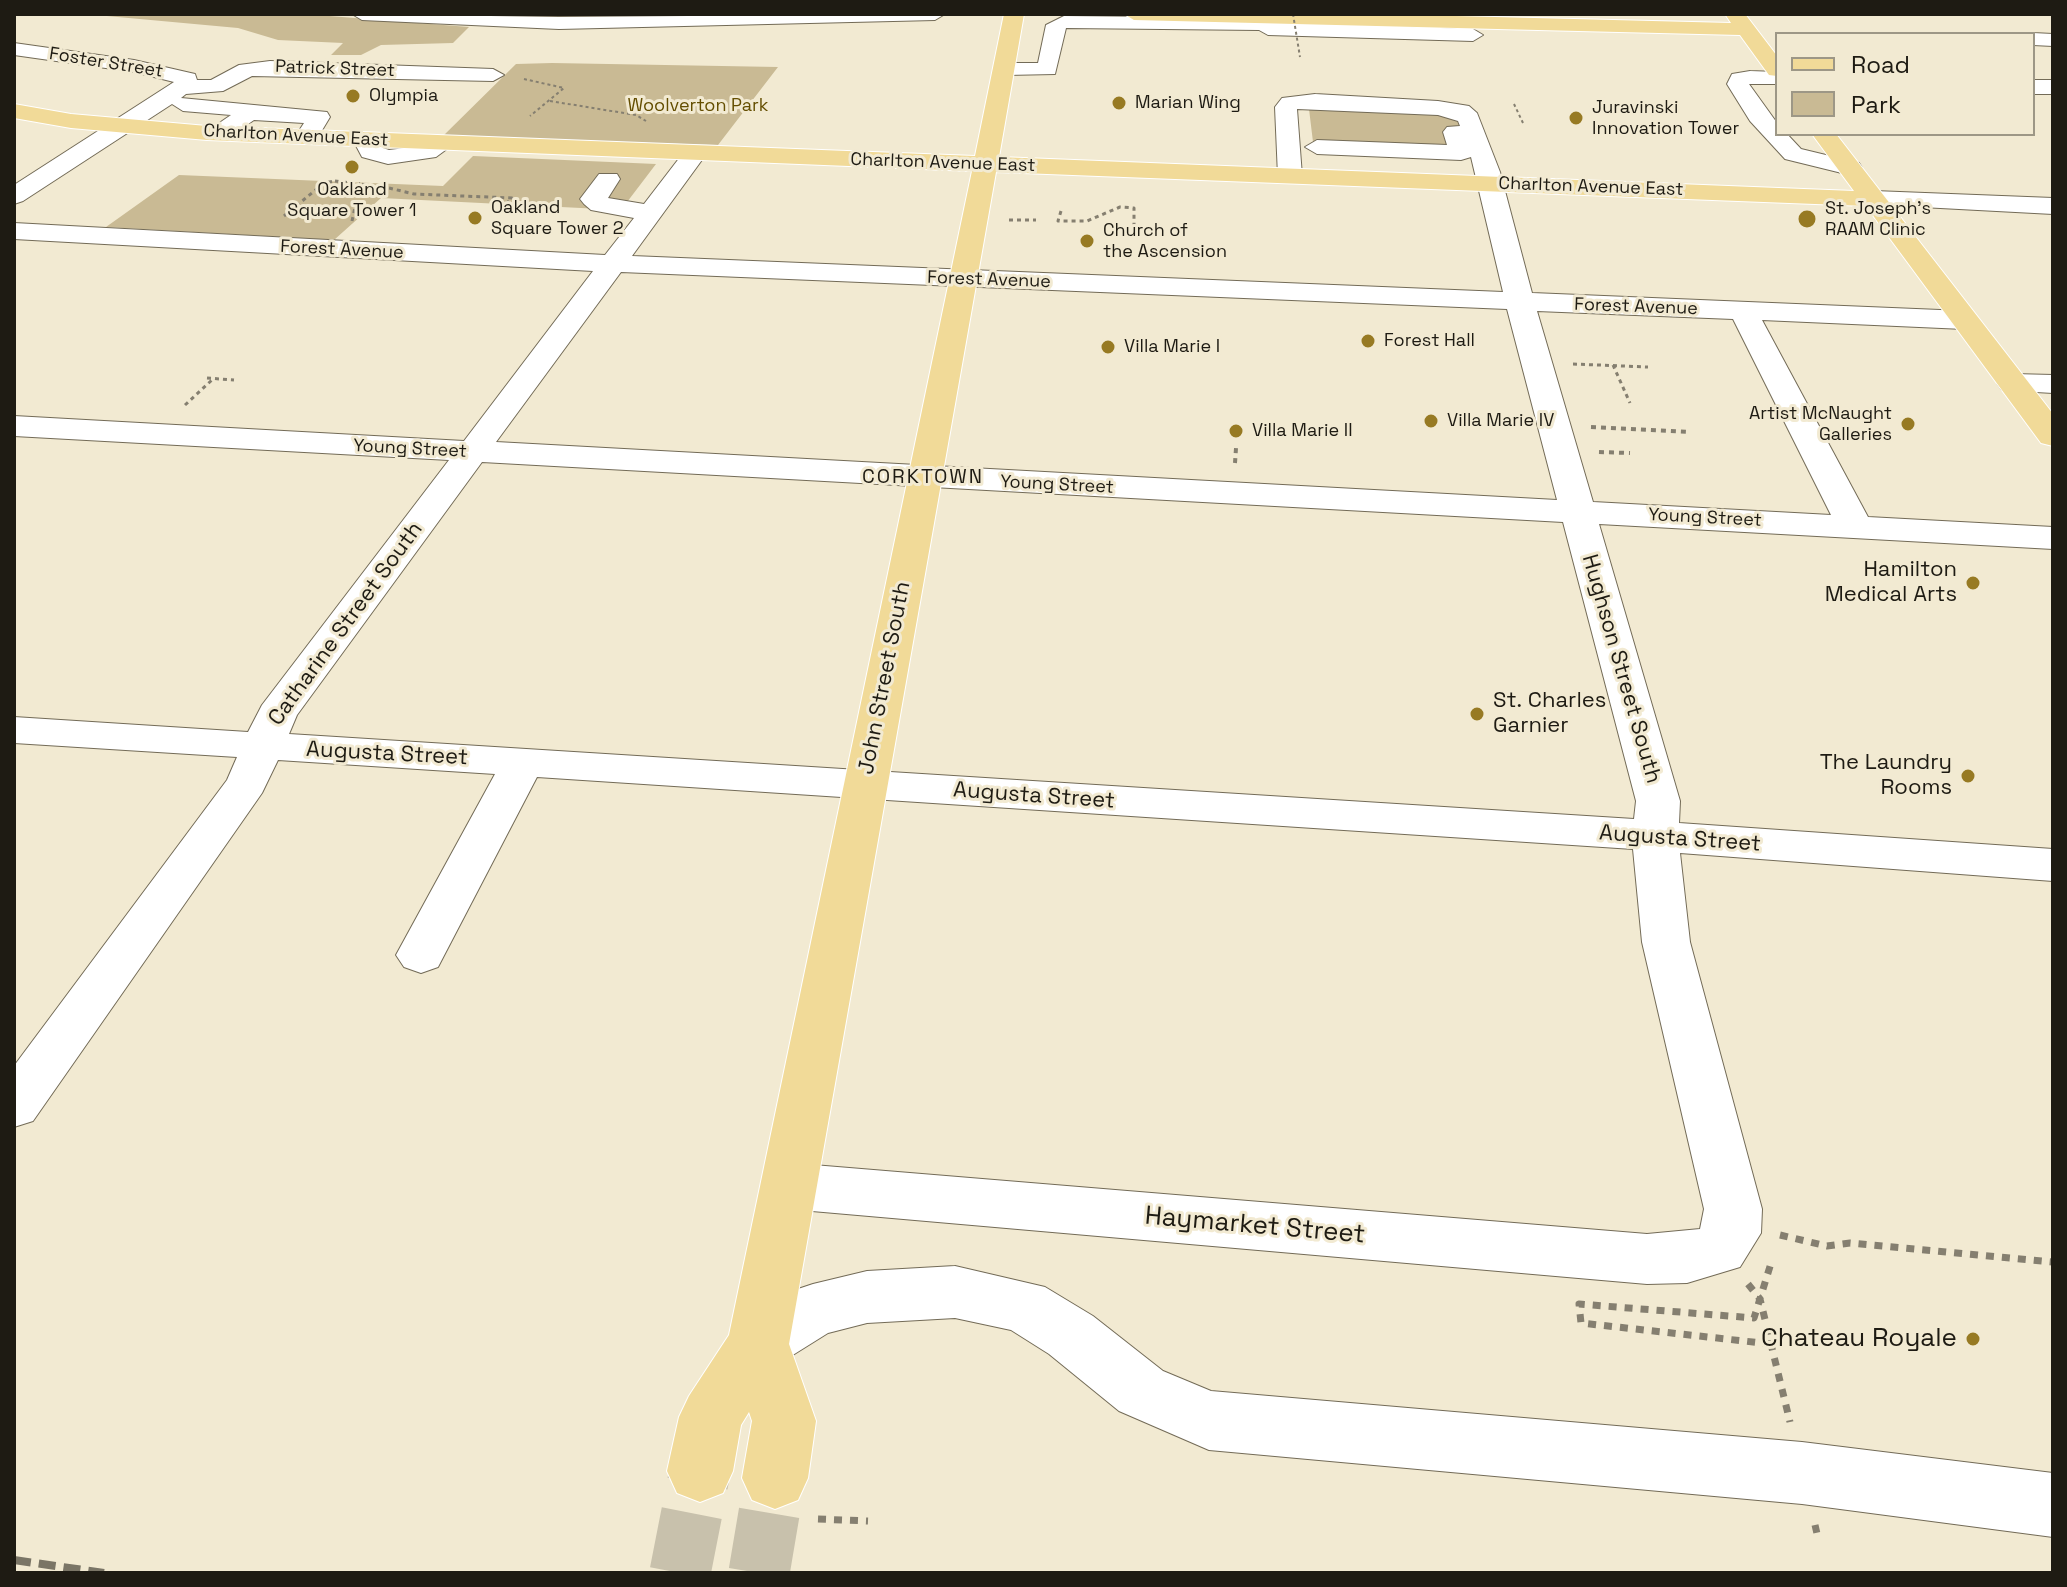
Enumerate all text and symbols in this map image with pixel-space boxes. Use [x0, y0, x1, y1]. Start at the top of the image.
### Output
legend [1775, 32, 2035, 136]
street label: Foster Street [47, 43, 165, 83]
text: Road [1851, 49, 1910, 80]
street label: Patrick Street [275, 56, 395, 82]
place label: Olympia [369, 85, 438, 107]
marker: Olympia [344, 87, 362, 105]
text: Park [1851, 89, 1901, 120]
place label: Marian Wing [1135, 92, 1241, 114]
marker: Marian Wing [1110, 94, 1128, 112]
park label: Woolverton Park [627, 95, 769, 117]
place label: Juravinski Innovation Tower [1592, 97, 1739, 140]
marker: Juravinski Innovation Tower [1567, 109, 1585, 127]
street label: Charlton Avenue East [203, 120, 389, 152]
street label: Charlton Avenue East [850, 149, 1036, 177]
marker: Oakland Square Tower 1 [343, 158, 361, 176]
street label: Charlton Avenue East [1498, 173, 1684, 201]
place label: Oakland Square Tower 1 [287, 179, 417, 222]
place label: Oakland Square Tower 2 [491, 197, 624, 240]
place label: St. Joseph's RAAM Clinic [1825, 198, 1931, 240]
marker: St. Joseph's RAAM Clinic [1796, 208, 1818, 230]
marker: Oakland Square Tower 2 [466, 209, 484, 227]
place label: Church of the Ascension [1103, 220, 1227, 262]
marker: Church of the Ascension [1078, 232, 1096, 250]
street label: Forest Avenue [280, 236, 404, 264]
street label: Forest Avenue [927, 267, 1051, 293]
street label: Forest Avenue [1574, 294, 1698, 320]
place label: Forest Hall [1384, 330, 1475, 352]
marker: Forest Hall [1359, 332, 1377, 350]
place label: Villa Marie I [1124, 336, 1220, 358]
marker: Villa Marie I [1099, 338, 1117, 356]
place label: Artist McNaught Galleries [1749, 403, 1892, 446]
place label: Villa Marie IV [1447, 410, 1554, 432]
marker: Villa Marie IV [1422, 412, 1440, 430]
marker: Artist McNaught Galleries [1899, 415, 1917, 433]
place label: Villa Marie II [1252, 420, 1353, 442]
marker: Villa Marie II [1227, 422, 1245, 440]
street label: Young Street [353, 435, 467, 463]
district label: CORKTOWN [862, 466, 984, 490]
street label: Young Street [1000, 471, 1114, 499]
street label: Young Street [1648, 504, 1762, 532]
street label: Catharine Street South [263, 517, 429, 731]
street label: Hughson Street South [1576, 552, 1666, 786]
place label: Hamilton Medical Arts [1825, 557, 1957, 608]
marker: Hamilton Medical Arts [1964, 574, 1982, 592]
street label: John Street South [853, 579, 917, 777]
place label: St. Charles Garnier [1493, 688, 1606, 740]
marker: St. Charles Garnier [1468, 705, 1486, 723]
street label: Augusta Street [305, 737, 469, 771]
place label: The Laundry Rooms [1820, 750, 1952, 802]
marker: The Laundry Rooms [1959, 767, 1977, 785]
street label: Augusta Street [952, 777, 1116, 815]
street label: Augusta Street [1598, 820, 1762, 858]
street label: Haymarket Street [1144, 1201, 1366, 1251]
place label: Chateau Royale [1761, 1323, 1957, 1355]
marker: Chateau Royale [1964, 1330, 1982, 1348]

